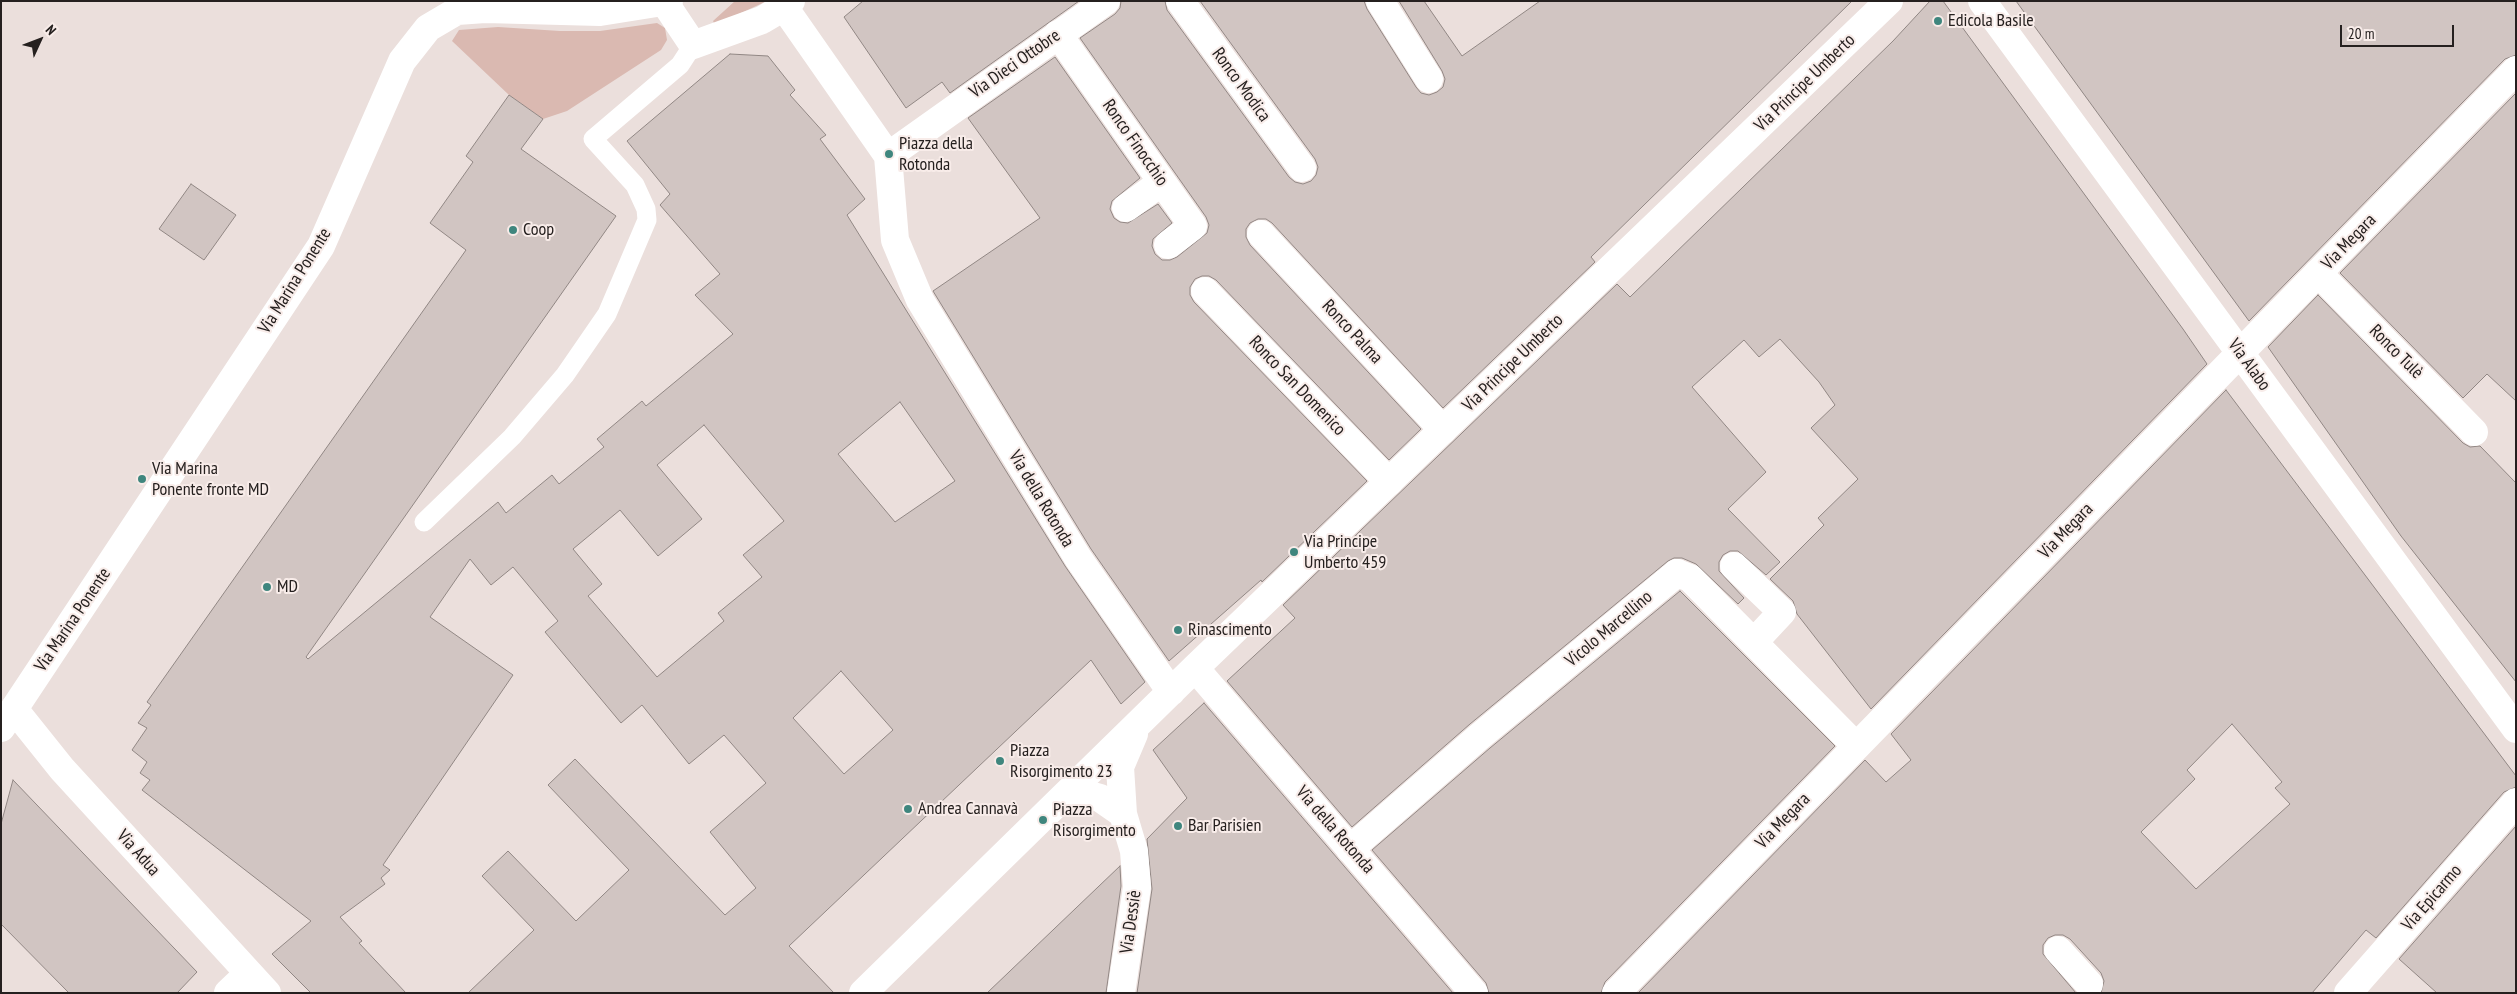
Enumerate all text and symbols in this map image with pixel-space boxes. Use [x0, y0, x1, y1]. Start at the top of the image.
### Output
place label: Edicola Basile [1948, 10, 2034, 32]
north arrow [15, 15, 65, 65]
marker: Edicola Basile [1932, 15, 1944, 27]
scale bar [2342, 15, 2456, 47]
text: N [42, 21, 60, 39]
text: 20 m [2348, 24, 2374, 43]
street label: Via Dieci Ottobre [966, 25, 1064, 103]
street label: Via Principe Umberto [1750, 30, 1860, 136]
street label: Ronco Modica [1207, 44, 1275, 126]
street label: Ronco Finocchio [1097, 96, 1173, 190]
place label: Piazza della Rotonda [899, 133, 973, 176]
marker: Piazza della Rotonda [883, 148, 895, 160]
street label: Via Megara [2317, 210, 2381, 274]
place label: Coop [523, 219, 554, 241]
street label: Via Marina Ponente [254, 224, 336, 338]
marker: Coop [507, 224, 519, 236]
street label: Ronco Palma [1317, 296, 1387, 368]
street label: Via Principe Umberto [1458, 310, 1568, 416]
street label: Ronco Tulè [2365, 321, 2427, 383]
street label: Ronco San Domenico [1244, 332, 1350, 440]
street label: Via Alabo [2223, 335, 2275, 395]
street label: Via della Rotonda [1004, 447, 1078, 551]
place label: Via Marina Ponente fronte MD [152, 458, 269, 500]
marker: Via Marina Ponente fronte MD [136, 473, 148, 485]
street label: Via Megara [2034, 499, 2098, 563]
place label: Via Principe Umberto 459 [1304, 531, 1386, 574]
marker: Via Principe Umberto 459 [1288, 546, 1300, 558]
street label: Via Marina Ponente [30, 564, 116, 676]
place label: MD [277, 576, 298, 598]
marker: MD [261, 581, 273, 593]
street label: Vicolo Marcellino [1561, 586, 1657, 672]
place label: Rinascimento [1188, 619, 1272, 641]
marker: Rinascimento [1172, 624, 1184, 636]
place label: Piazza Risorgimento 23 [1010, 740, 1113, 782]
marker: Piazza Risorgimento 23 [994, 755, 1006, 767]
street label: Via della Rotonda [1291, 782, 1379, 878]
street label: Via Megara [1751, 789, 1815, 853]
place label: Andrea Cannavà [918, 798, 1018, 820]
place label: Piazza Risorgimento [1053, 799, 1136, 842]
marker: Andrea Cannavà [902, 803, 914, 815]
marker: Piazza Risorgimento [1037, 814, 1049, 826]
place label: Bar Parisien [1188, 815, 1261, 837]
marker: Bar Parisien [1172, 820, 1184, 832]
street label: Via Adua [112, 825, 164, 881]
street label: Via Epicarmo [2397, 860, 2467, 936]
street label: Via Dessiè [1116, 889, 1146, 955]

